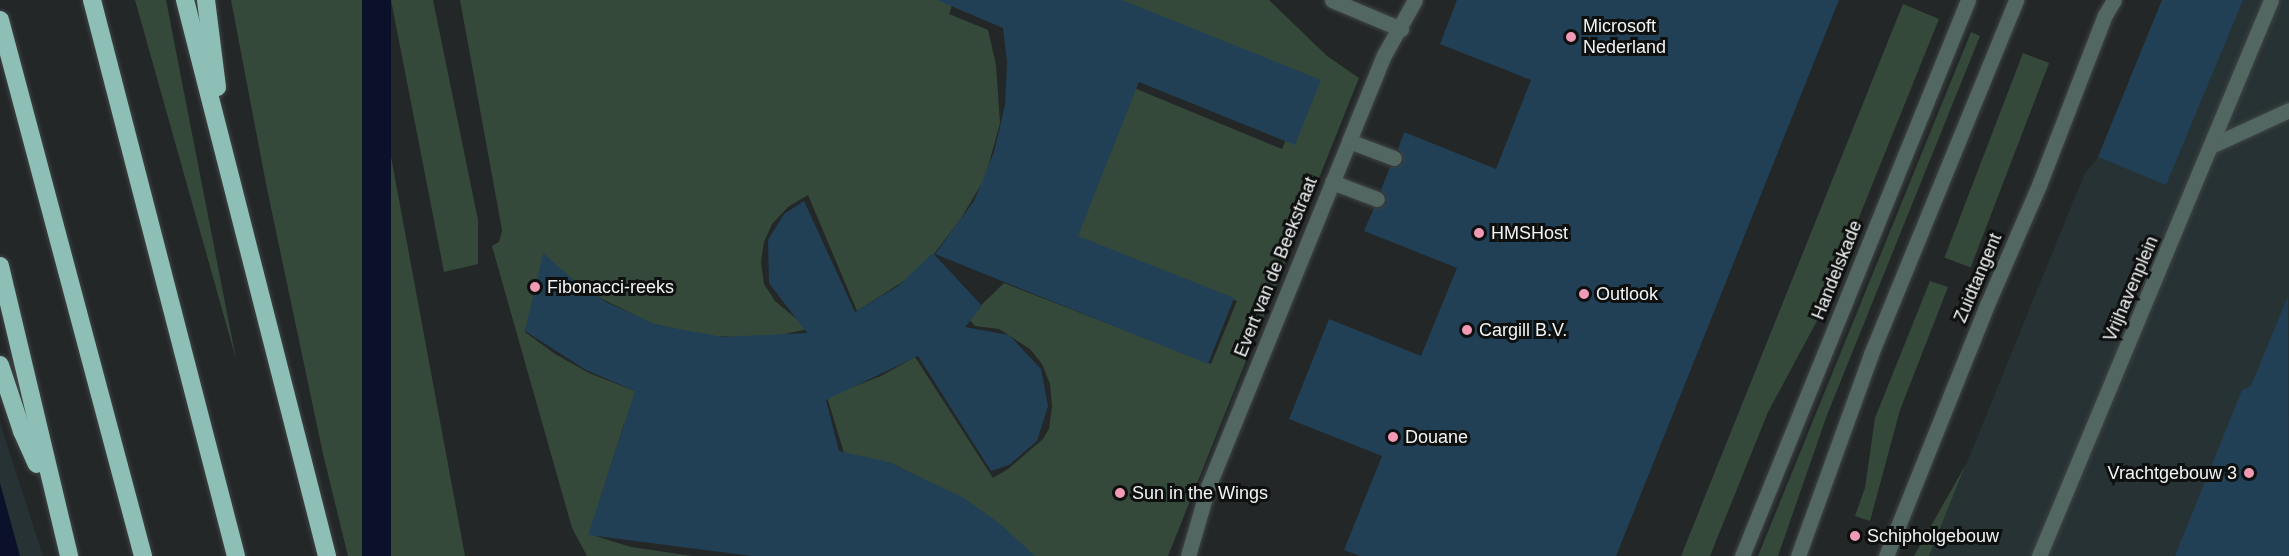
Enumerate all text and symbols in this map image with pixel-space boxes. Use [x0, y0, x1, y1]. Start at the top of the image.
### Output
place label: Microsoft Nederland [1583, 16, 1666, 58]
marker: Microsoft Nederland [1564, 30, 1578, 44]
street label: Evert van de Beekstraat [1230, 174, 1322, 360]
street label: Handelskade [1807, 217, 1867, 323]
place label: HMSHost [1491, 222, 1568, 244]
marker: HMSHost [1472, 226, 1486, 240]
street label: Zuidtangent [1949, 230, 2007, 326]
street label: Vrijhavenplein [2099, 233, 2163, 345]
place label: Fibonacci-reeks [547, 276, 674, 298]
marker: Fibonacci-reeks [528, 280, 542, 294]
place label: Outlook [1596, 283, 1658, 305]
marker: Outlook [1577, 287, 1591, 301]
place label: Cargill B.V. [1479, 319, 1567, 341]
marker: Cargill B.V. [1460, 323, 1474, 337]
place label: Douane [1405, 426, 1468, 448]
marker: Douane [1386, 430, 1400, 444]
place label: Vrachtgebouw 3 [2108, 462, 2237, 484]
marker: Vrachtgebouw 3 [2242, 466, 2256, 480]
place label: Sun in the Wings [1132, 482, 1268, 504]
marker: Sun in the Wings [1113, 486, 1127, 500]
place label: Schipholgebouw [1867, 525, 1999, 547]
marker: Schipholgebouw [1848, 529, 1862, 543]

